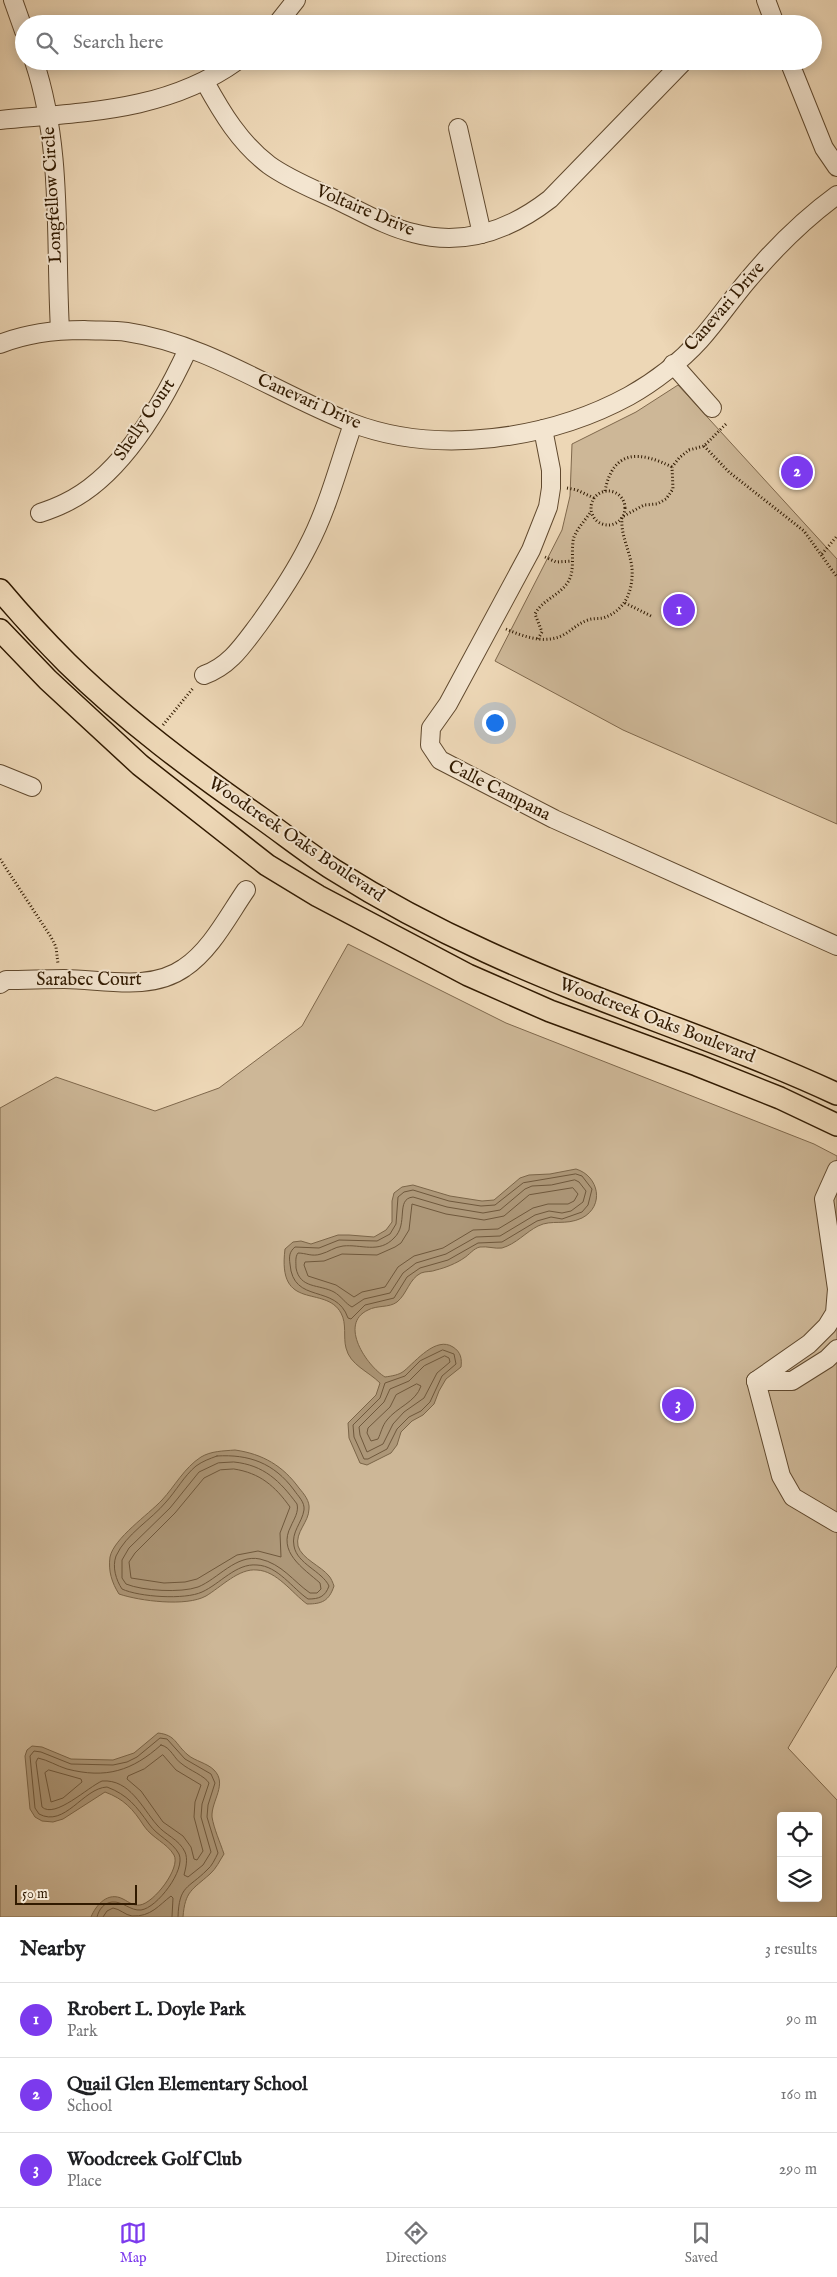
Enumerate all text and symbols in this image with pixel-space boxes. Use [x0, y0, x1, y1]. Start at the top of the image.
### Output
search box [15, 15, 822, 70]
icon: search [33, 29, 61, 57]
text: Search here [73, 31, 164, 55]
street label: Longfellow Circle [38, 126, 68, 264]
street label: Voltaire Drive [311, 180, 418, 242]
street label: Canevari Drive [680, 257, 770, 357]
street label: Canevari Drive [253, 369, 365, 435]
street label: Shelly Court [109, 375, 181, 465]
pin: 2 [781, 453, 813, 491]
pin: 1 [663, 591, 695, 629]
your location [482, 710, 508, 736]
street label: Calle Campana [444, 755, 554, 827]
street label: Woodcreek Oaks Boulevard [203, 772, 389, 908]
street label: Sarabec Court [36, 969, 142, 992]
street label: Woodcreek Oaks Boulevard [556, 973, 759, 1069]
pin: 3 [662, 1386, 694, 1424]
map controls [777, 1812, 822, 1902]
button: locate [777, 1812, 822, 1857]
button: layers [777, 1857, 822, 1902]
scale bar [15, 1882, 138, 1905]
text: 50 m [22, 1885, 48, 1903]
text: Nearby [20, 1936, 85, 1963]
text: 3 results [765, 1940, 817, 1960]
text: Rrobert L. Doyle Park [67, 1998, 245, 2022]
text: 1 [33, 2010, 39, 2030]
text: 90 m [786, 2010, 817, 2030]
text: Park [67, 2022, 97, 2042]
text: Quail Glen Elementary School [67, 2073, 307, 2097]
text: 2 [32, 2085, 40, 2105]
text: 160 m [781, 2085, 817, 2105]
text: School [67, 2097, 112, 2117]
text: Woodcreek Golf Club [67, 2148, 242, 2172]
text: 3 [33, 2160, 39, 2180]
text: 290 m [779, 2160, 817, 2180]
text: Place [67, 2172, 102, 2192]
tab: Map [119, 2219, 147, 2267]
tab: Directions [385, 2219, 446, 2267]
tab: Saved [685, 2219, 718, 2267]

